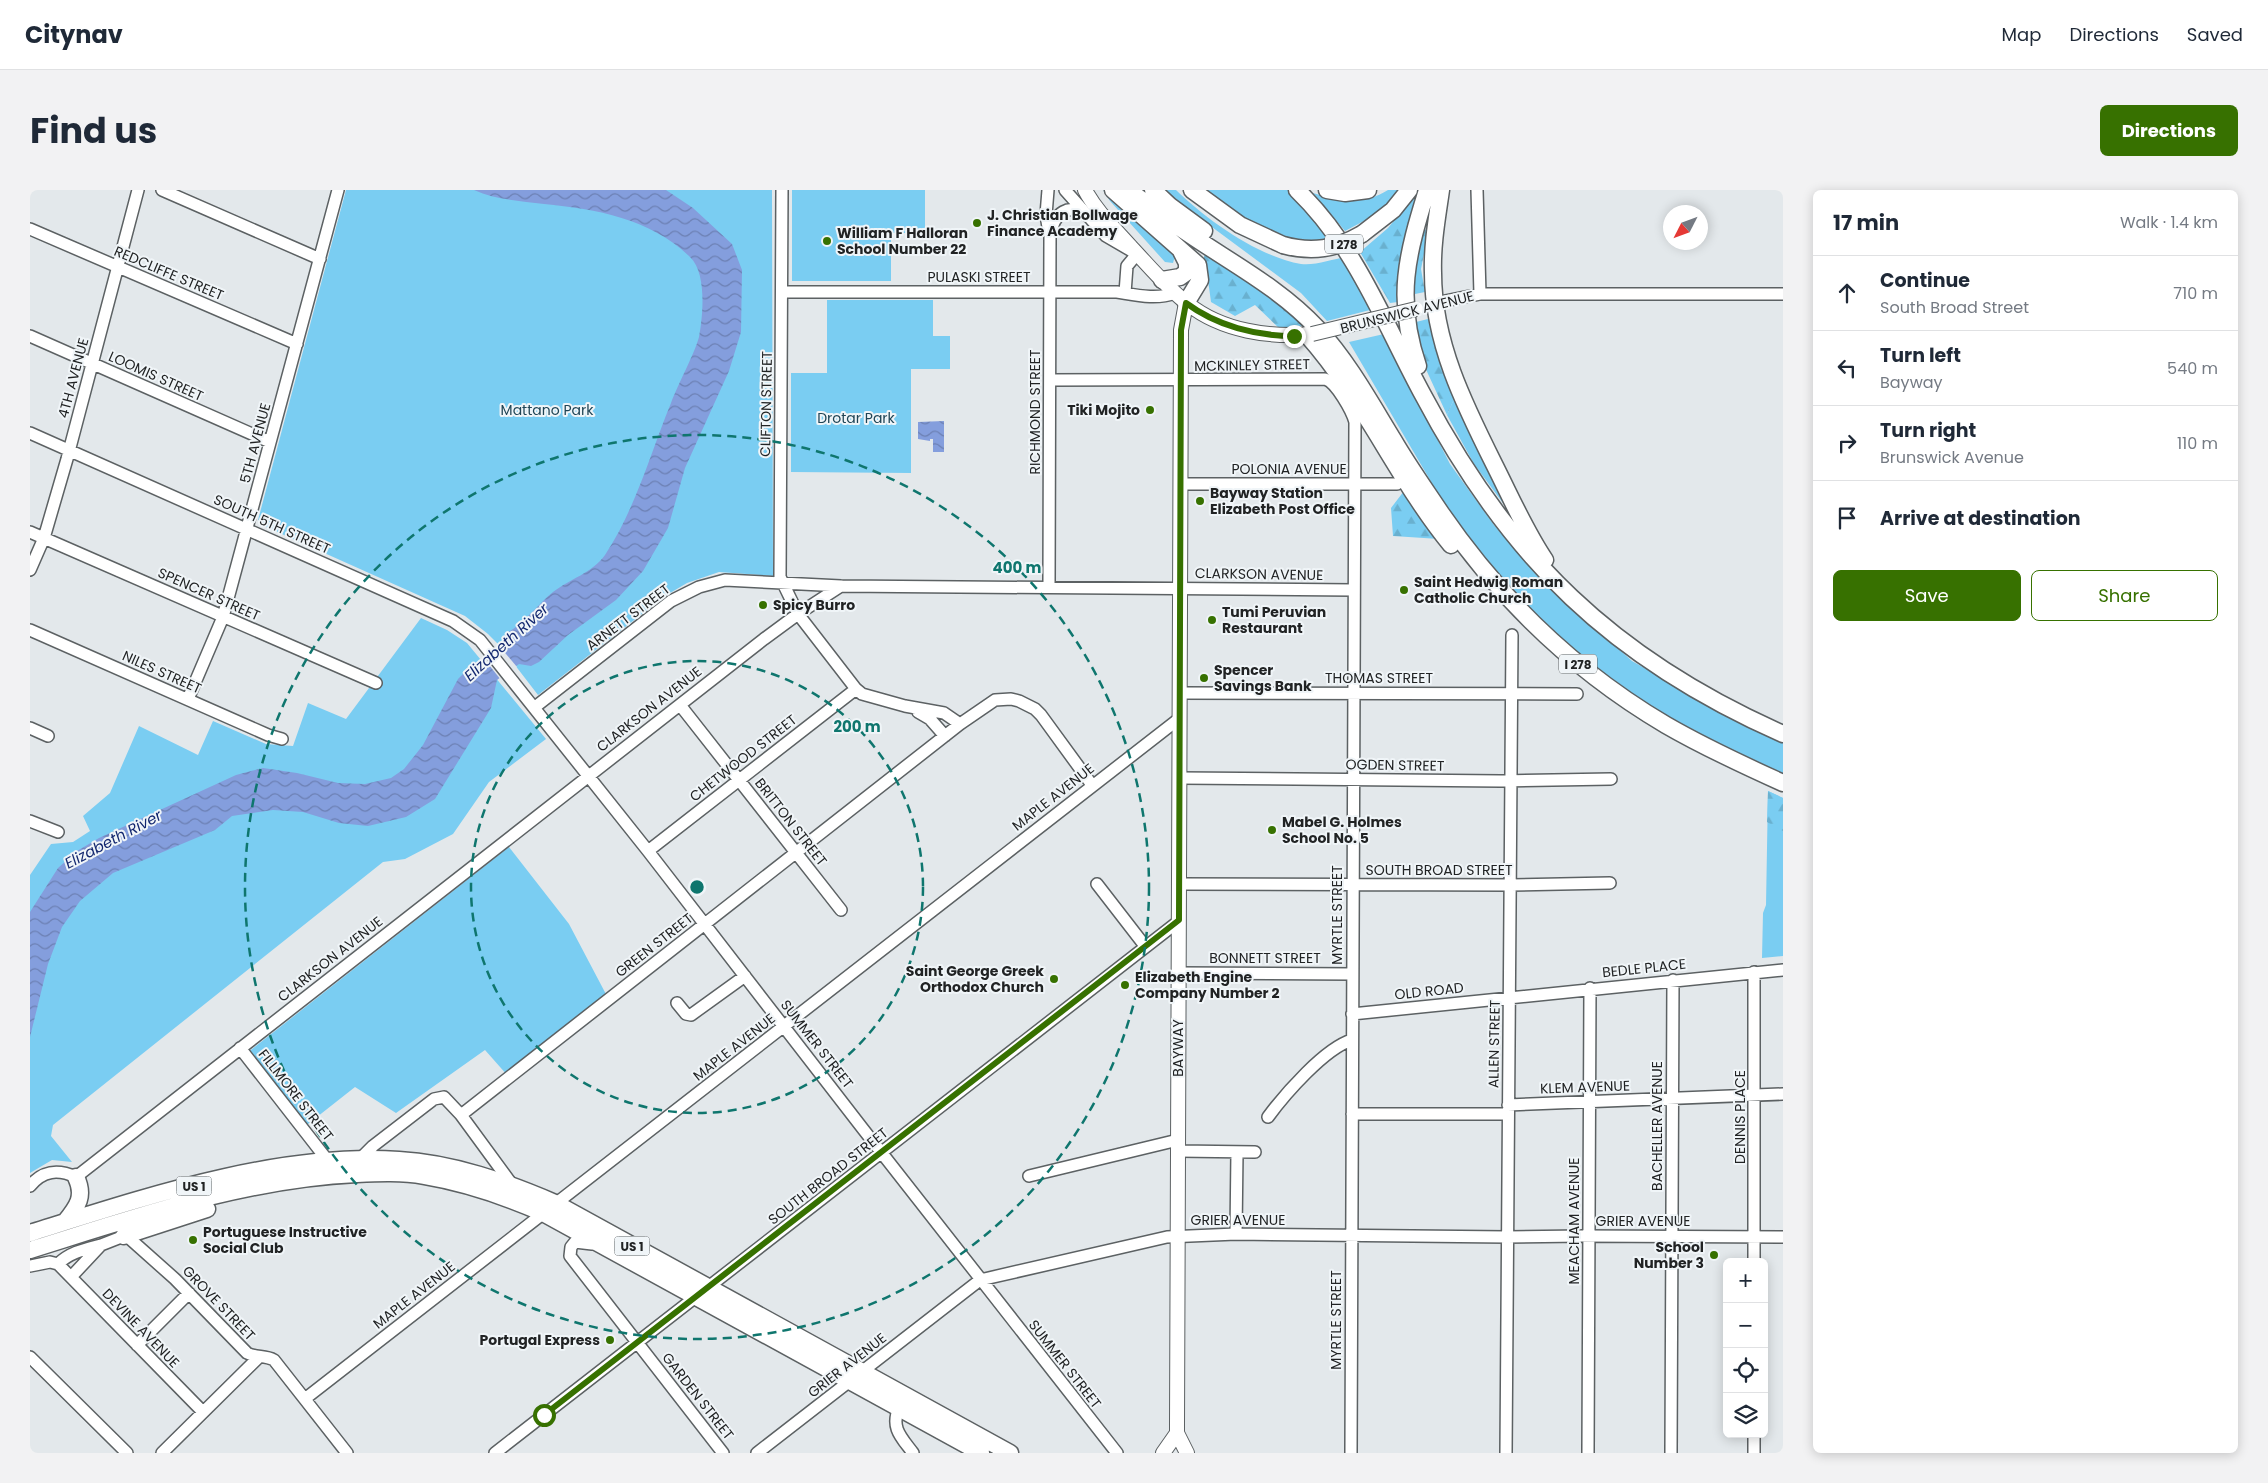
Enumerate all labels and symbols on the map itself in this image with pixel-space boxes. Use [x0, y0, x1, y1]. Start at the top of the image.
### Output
place label: J. Christian Bollwage Finance Academy [987, 205, 1138, 241]
north arrow [1663, 205, 1708, 250]
marker: J. Christian Bollwage Finance Academy [971, 217, 983, 229]
place label: William F Halloran School Number 22 [837, 223, 968, 259]
road number: I 278 [1325, 234, 1363, 254]
marker: William F Halloran School Number 22 [821, 235, 833, 247]
street label: REDCLIFFE STREET [111, 241, 227, 305]
street label: PULASKI STREET [927, 267, 1031, 287]
street label: BRUNSWICK AVENUE [1338, 286, 1476, 338]
route end [1283, 325, 1306, 348]
street label: 4TH AVENUE [53, 336, 93, 420]
street label: LOOMIS STREET [105, 346, 207, 406]
street label: RICHMOND STREET [1025, 349, 1045, 475]
street label: CLIFTON STREET [755, 351, 777, 457]
street label: MCKINLEY STREET [1194, 354, 1311, 376]
park label: Mattano Park [501, 400, 594, 420]
place label: Tiki Mojito [1067, 400, 1140, 420]
street label: 5TH AVENUE [235, 401, 275, 485]
marker: Tiki Mojito [1144, 404, 1156, 416]
park label: Drotar Park [817, 408, 896, 428]
street label: POLONIA AVENUE [1231, 459, 1347, 479]
place label: Bayway Station Elizabeth Post Office [1210, 483, 1355, 519]
street label: SOUTH 5TH STREET [211, 489, 334, 559]
marker: Bayway Station Elizabeth Post Office [1194, 495, 1206, 507]
text: 400 m [993, 557, 1042, 578]
street label: SPENCER STREET [155, 563, 264, 626]
street label: CLARKSON AVENUE [1195, 563, 1323, 585]
place label: Saint Hedwig Roman Catholic Church [1414, 572, 1563, 608]
street label: ARNETT STREET [582, 579, 674, 655]
marker: Saint Hedwig Roman Catholic Church [1398, 584, 1410, 596]
place label: Spicy Burro [773, 595, 855, 615]
water label: Elizabeth River [459, 598, 553, 686]
marker: Spicy Burro [757, 599, 769, 611]
place label: Tumi Peruvian Restaurant [1222, 602, 1326, 638]
marker: Tumi Peruvian Restaurant [1206, 614, 1218, 626]
street label: NILES STREET [119, 646, 205, 699]
road number: I 278 [1559, 654, 1597, 674]
place label: Spencer Savings Bank [1214, 660, 1312, 696]
street label: CLARKSON AVENUE [592, 662, 706, 756]
street label: THOMAS STREET [1325, 668, 1433, 688]
marker: Spencer Savings Bank [1198, 672, 1210, 684]
street label: CHETWOOD STREET [685, 710, 801, 806]
text: 200 m [833, 716, 881, 737]
street label: OGDEN STREET [1345, 754, 1445, 776]
street label: MAPLE AVENUE [1008, 759, 1098, 835]
street label: BRITTON STREET [750, 774, 832, 870]
water label: Elizabeth River [61, 804, 166, 873]
place label: Mabel G. Holmes School No. 5 [1282, 812, 1402, 848]
marker: Mabel G. Holmes School No. 5 [1266, 824, 1278, 836]
street label: SOUTH BROAD STREET [1365, 860, 1513, 880]
street label: MYRTLE STREET [1327, 865, 1347, 965]
centre of rings [688, 878, 706, 896]
street label: GREEN STREET [611, 908, 697, 982]
street label: CLARKSON AVENUE [273, 912, 387, 1006]
street label: BONNETT STREET [1209, 948, 1321, 968]
street label: BEDLE PLACE [1601, 954, 1687, 982]
place label: Saint George Greek Orthodox Church [906, 961, 1044, 997]
place label: Elizabeth Engine Company Number 2 [1135, 967, 1280, 1003]
marker: Saint George Greek Orthodox Church [1048, 973, 1060, 985]
street label: OLD ROAD [1393, 977, 1465, 1005]
marker: Elizabeth Engine Company Number 2 [1119, 979, 1131, 991]
street label: SUMMER STREET [776, 996, 858, 1093]
street label: ALLEN STREET [1483, 999, 1505, 1088]
street label: MAPLE AVENUE [689, 1009, 779, 1085]
street label: BAYWAY [1168, 1019, 1188, 1077]
street label: FILLMORE STREET [254, 1045, 338, 1145]
street label: BACHELLER AVENUE [1647, 1061, 1667, 1191]
street label: DENNIS PLACE [1730, 1070, 1750, 1164]
street label: KLEM AVENUE [1540, 1075, 1630, 1099]
street label: SOUTH BROAD STREET [764, 1123, 892, 1229]
street label: MEACHAM AVENUE [1564, 1158, 1584, 1284]
road number: US 1 [176, 1176, 212, 1196]
street label: GRIER AVENUE [1191, 1210, 1285, 1230]
street label: GRIER AVENUE [1596, 1211, 1690, 1231]
place label: Portuguese Instructive Social Club [203, 1222, 367, 1258]
marker: Portuguese Instructive Social Club [187, 1234, 199, 1246]
road number: US 1 [614, 1236, 650, 1256]
place label: School Number 3 [1634, 1237, 1704, 1273]
marker: School Number 3 [1708, 1249, 1720, 1261]
street label: MAPLE AVENUE [369, 1257, 459, 1333]
street label: GROVE STREET [178, 1261, 260, 1345]
street label: MYRTLE STREET [1326, 1270, 1346, 1370]
street label: DEVINE AVENUE [98, 1284, 184, 1372]
street label: SUMMER STREET [1024, 1316, 1106, 1413]
street label: GRIER AVENUE [803, 1328, 891, 1402]
place label: Portugal Express [480, 1330, 600, 1350]
marker: Portugal Express [604, 1334, 616, 1346]
street label: GARDEN STREET [658, 1348, 739, 1444]
route start [533, 1404, 556, 1427]

